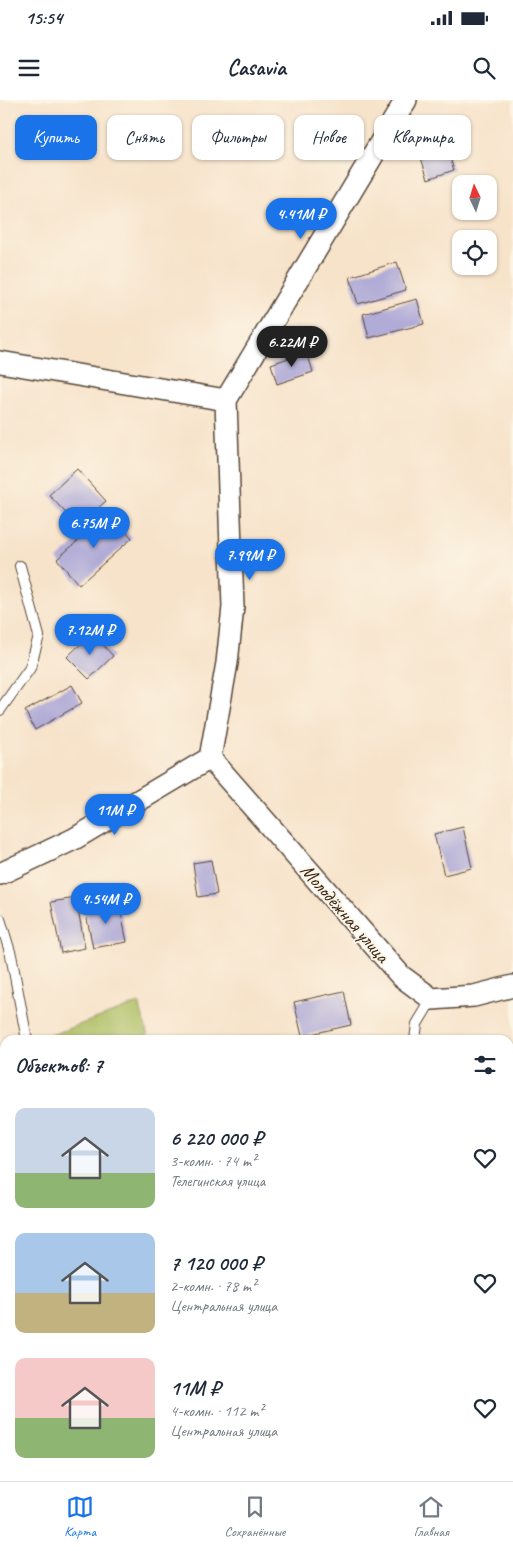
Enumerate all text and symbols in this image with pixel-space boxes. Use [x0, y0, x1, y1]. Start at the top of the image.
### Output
text: 15:54 [25, 6, 62, 30]
icon: menu [15, 54, 43, 82]
text: Casavia [227, 54, 286, 82]
icon: search [470, 54, 498, 82]
chip: Купить [15, 115, 97, 160]
chip: Снять [107, 115, 182, 160]
chip: Фильтры [192, 115, 284, 160]
chip: Новое [294, 115, 364, 160]
chip: Квартира [374, 115, 471, 160]
north arrow [452, 175, 498, 220]
map controls [452, 175, 497, 275]
pin: 4.41M ₽ [255, 198, 347, 240]
text: 4.41M ₽ [277, 204, 325, 224]
button: locate [452, 230, 497, 275]
pin: 6.22M ₽ [246, 326, 338, 368]
text: 6.22M ₽ [268, 332, 316, 352]
pin: 6.75M ₽ [48, 506, 140, 549]
text: 6.75M ₽ [70, 513, 118, 533]
pin: 7.99M ₽ [204, 538, 296, 581]
text: 7.99M ₽ [226, 545, 274, 565]
pin: 7.12M ₽ [44, 614, 136, 656]
text: 7.12M ₽ [66, 620, 114, 640]
pin: 11M ₽ [80, 794, 150, 836]
text: 11M ₽ [96, 800, 134, 820]
street label: Молодёжная улица [295, 858, 396, 969]
pin: 4.54M ₽ [60, 882, 152, 925]
text: 4.54M ₽ [82, 889, 130, 909]
icon: filters [471, 1051, 499, 1079]
text: Объектов: 7 [15, 1052, 103, 1078]
text: 6 220 000 ₽ [170, 1125, 263, 1151]
icon: home [55, 1128, 115, 1188]
icon: heart [471, 1144, 499, 1172]
text: 3-комн. · 74 m² [170, 1151, 256, 1171]
text: Телегинская улица [170, 1171, 265, 1191]
text: 7 120 000 ₽ [170, 1250, 262, 1276]
icon: home [55, 1253, 115, 1313]
icon: heart [471, 1269, 499, 1297]
text: 2-комн. · 78 m² [170, 1276, 256, 1296]
text: Центральная улица [170, 1296, 277, 1316]
text: 11M ₽ [170, 1375, 220, 1401]
icon: home [55, 1378, 115, 1438]
icon: heart [471, 1394, 499, 1422]
text: 4-комн. · 112 m² [170, 1401, 263, 1421]
text: Центральная улица [170, 1421, 277, 1441]
tab: Карта [64, 1493, 96, 1540]
tab: Сохранённые [225, 1493, 285, 1540]
tab: Главная [414, 1493, 449, 1540]

